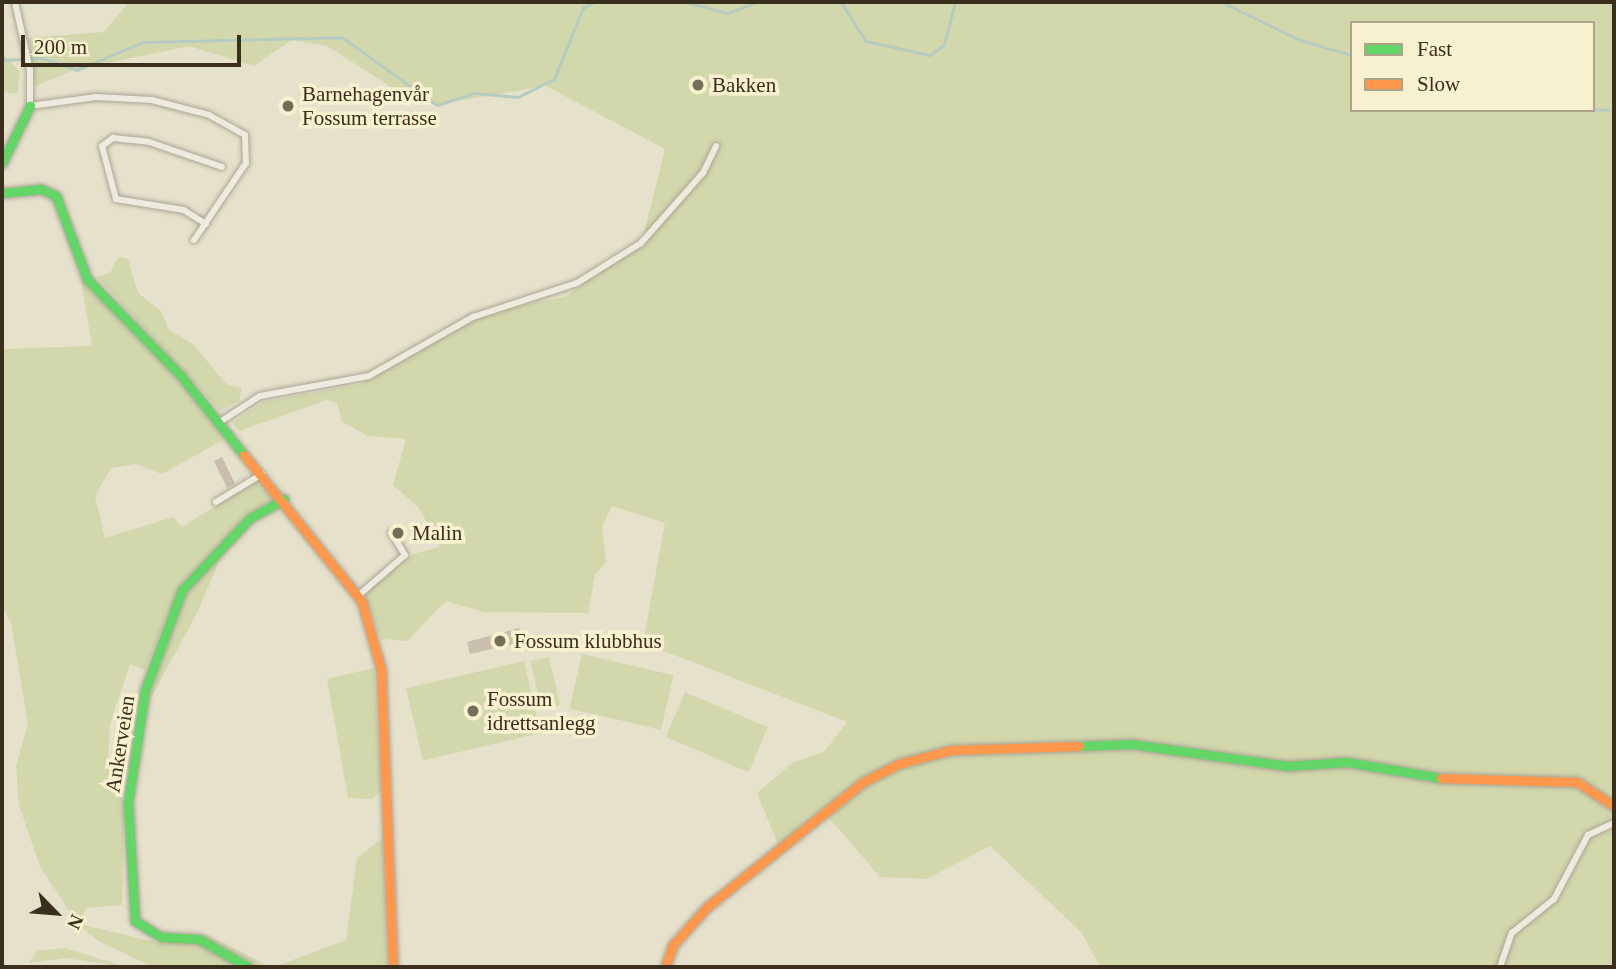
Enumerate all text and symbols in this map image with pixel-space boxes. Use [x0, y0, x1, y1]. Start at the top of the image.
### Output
scale bar [24, 21, 245, 65]
legend [1350, 21, 1595, 112]
text: 200 m [34, 35, 87, 59]
text: Fast [1417, 37, 1452, 61]
place label: Bakken [712, 72, 776, 98]
text: Slow [1417, 72, 1460, 96]
marker: Bakken [690, 77, 706, 93]
place label: Barnehagenvår Fossum terrasse [302, 81, 437, 131]
marker: Barnehagenvår Fossum terrasse [280, 98, 296, 114]
place label: Malin [412, 520, 462, 546]
marker: Malin [390, 525, 406, 541]
place label: Fossum klubbhus [514, 628, 662, 654]
marker: Fossum klubbhus [492, 633, 508, 649]
place label: Fossum idrettsanlegg [487, 686, 595, 736]
street label: Ankerveien [100, 694, 140, 794]
marker: Fossum idrettsanlegg [465, 703, 481, 719]
north arrow [21, 878, 91, 948]
text: N [63, 911, 88, 933]

